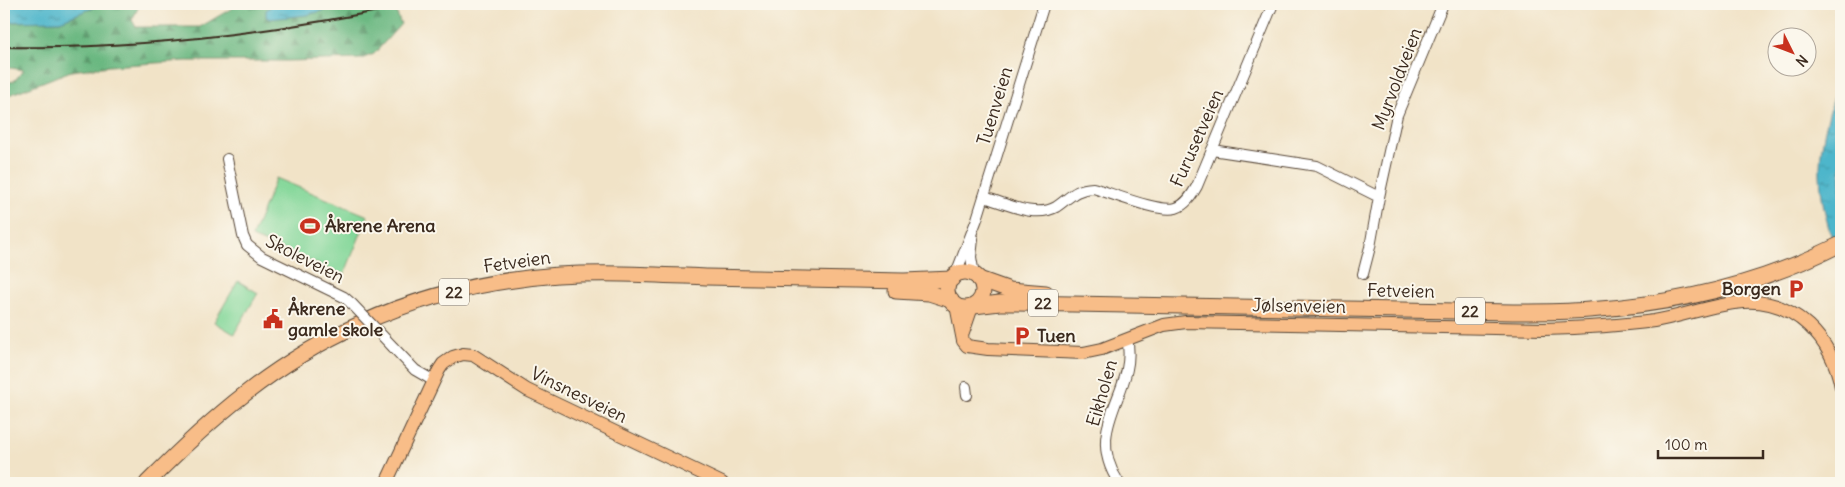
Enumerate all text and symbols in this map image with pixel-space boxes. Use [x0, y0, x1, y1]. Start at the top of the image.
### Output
street label: Myrvoldveien [1366, 24, 1427, 133]
north arrow [1768, 28, 1818, 78]
text: N [1792, 51, 1812, 70]
street label: Tuenveien [972, 64, 1017, 148]
street label: Furusetveien [1165, 85, 1228, 190]
place label: Åkrene Arena [325, 213, 435, 237]
sports icon: Åkrene Arena [299, 215, 321, 237]
street label: Skoleveien [262, 229, 349, 288]
street label: Fetveien [482, 245, 552, 278]
place label: Borgen [1722, 277, 1782, 300]
road number: 22 [439, 278, 469, 306]
street label: Fetveien [1367, 278, 1435, 303]
parking icon: Borgen [1785, 278, 1807, 300]
road number: 22 [1028, 290, 1058, 316]
street label: Jølsenveien [1252, 293, 1346, 318]
place label: Åkrene gamle skole [288, 296, 384, 341]
road number: 22 [1455, 298, 1485, 324]
public building icon: Åkrene gamle skole [262, 308, 284, 330]
place label: Tuen [1037, 324, 1076, 347]
parking icon: Tuen [1011, 325, 1033, 347]
street label: Eikholen [1081, 357, 1122, 429]
street label: Vinsnesveien [527, 361, 631, 428]
scale bar [1658, 427, 1762, 459]
text: 100 m [1665, 435, 1707, 454]

